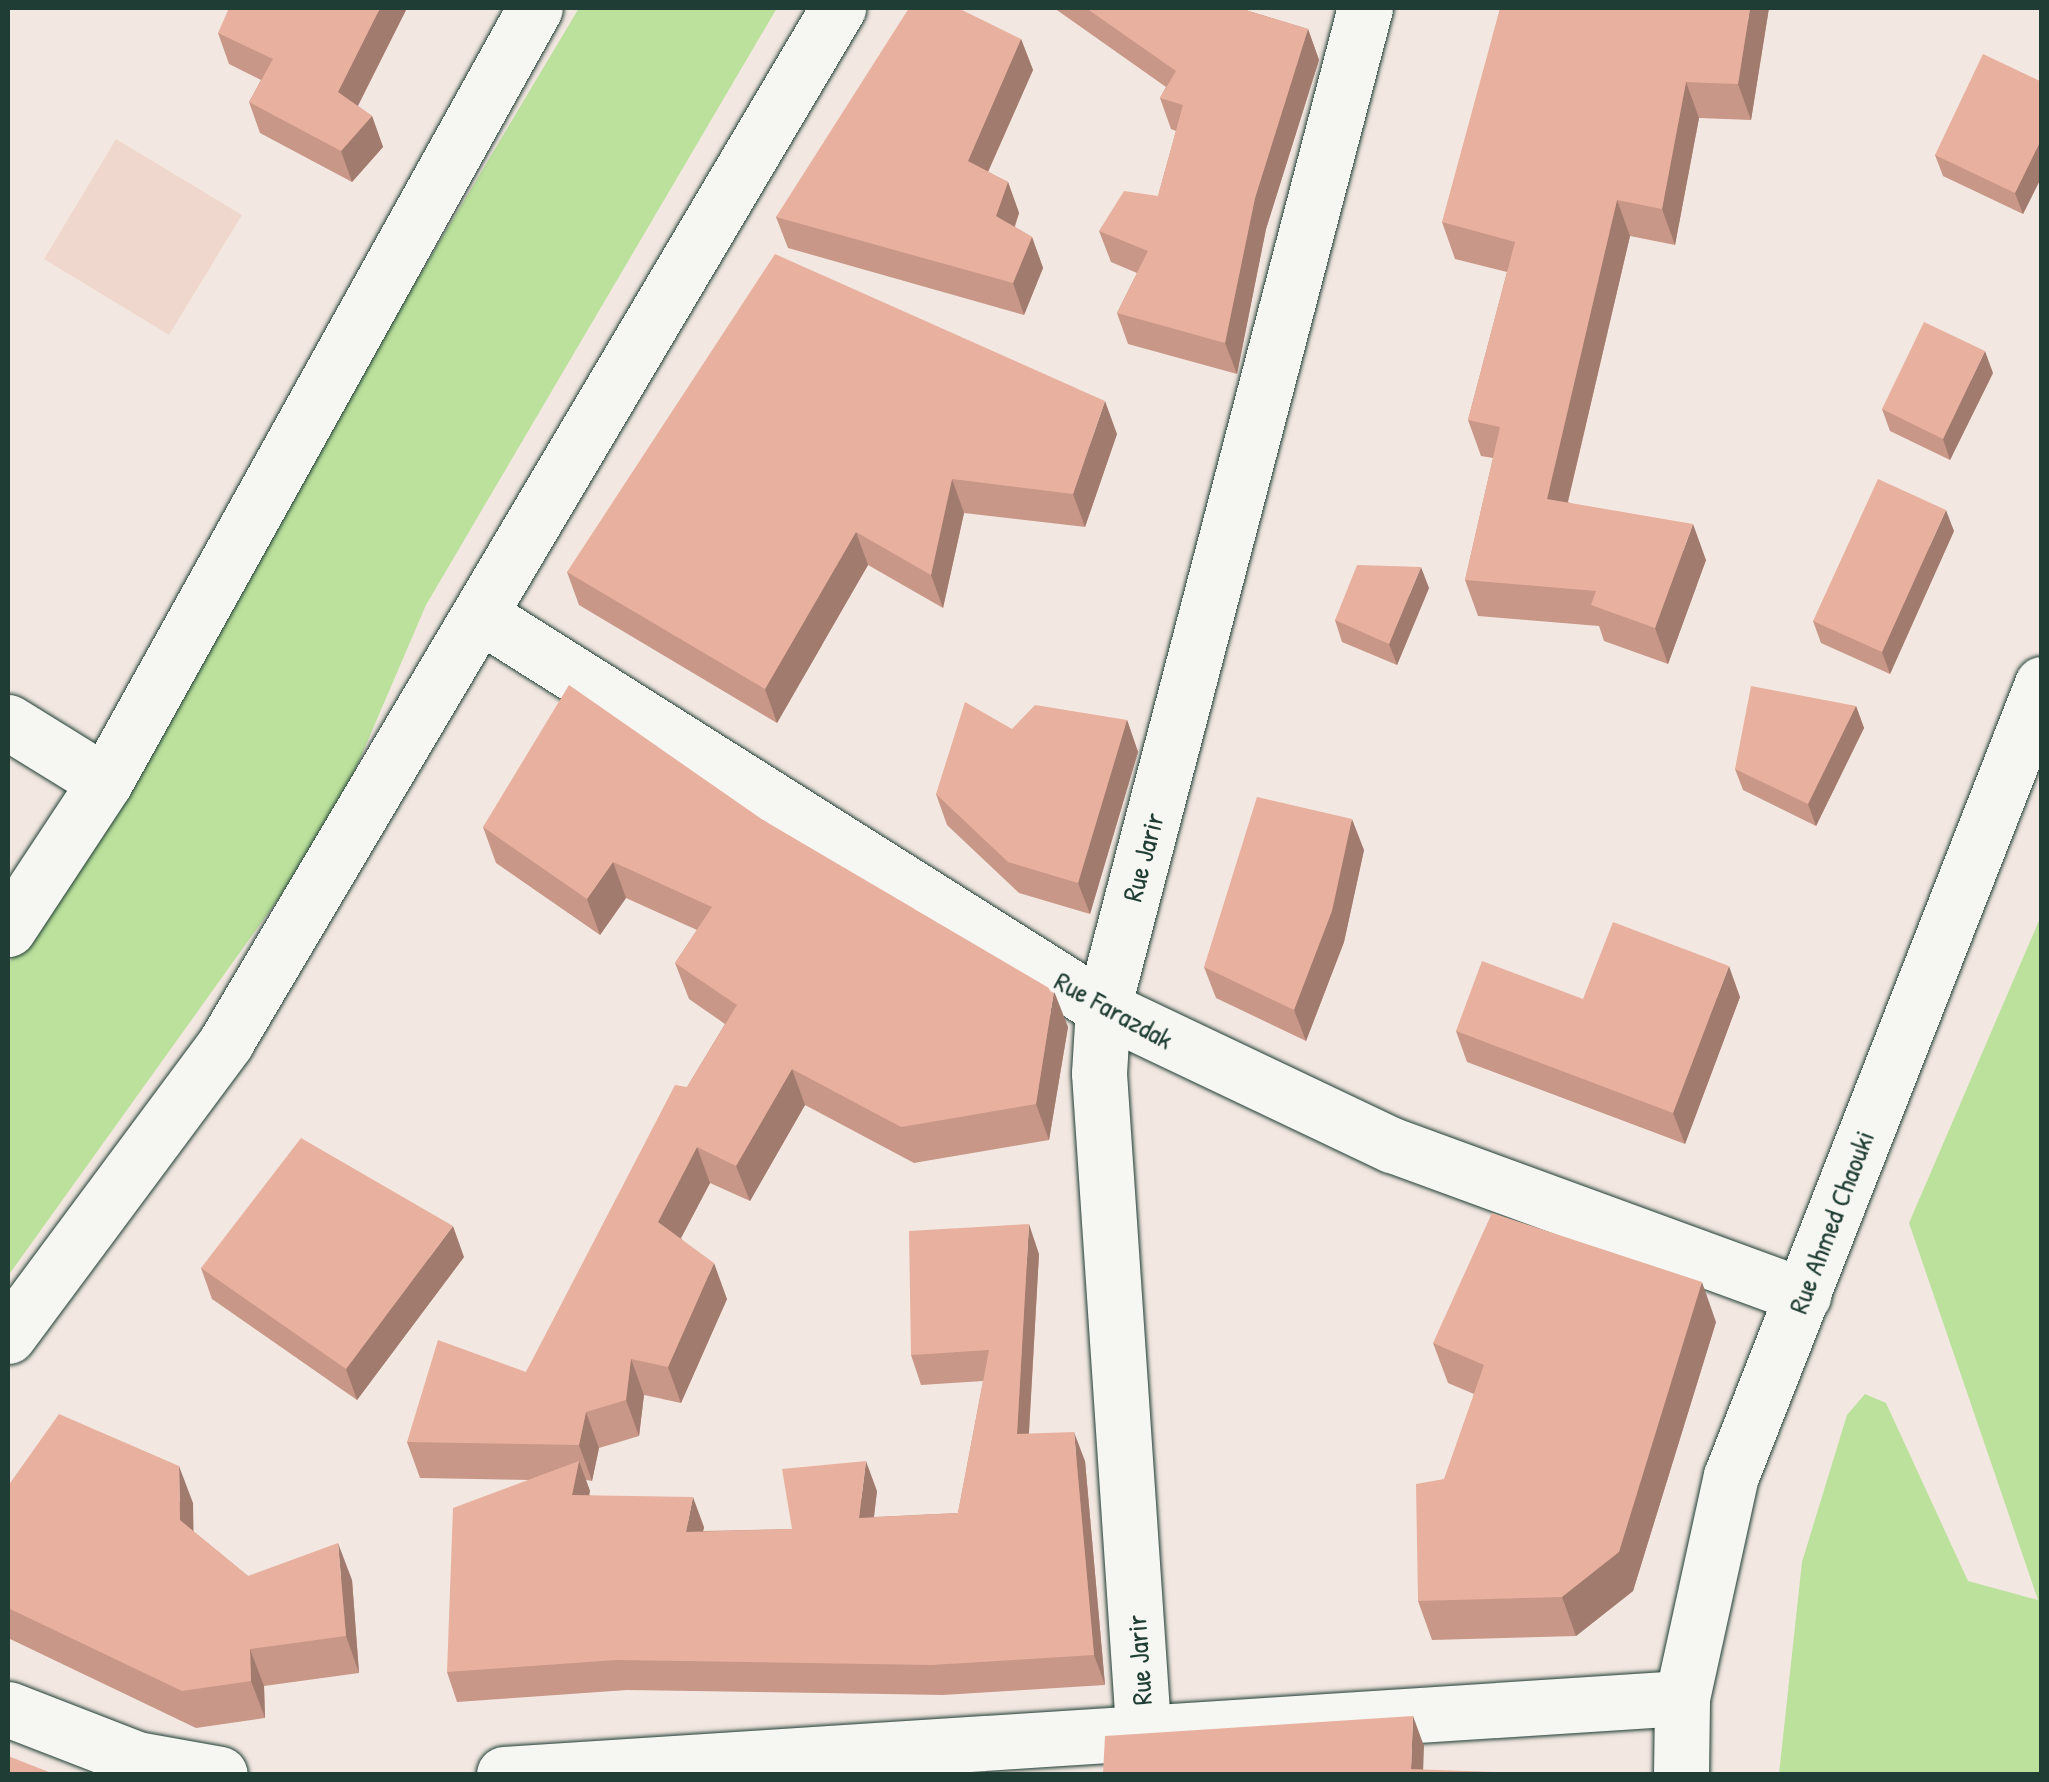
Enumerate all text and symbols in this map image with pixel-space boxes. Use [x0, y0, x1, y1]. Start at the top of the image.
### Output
street label: Rue Jarir [1115, 809, 1171, 905]
street label: Rue Farazdak [1049, 964, 1179, 1056]
street label: Rue Ahmed Chaouki [1781, 1126, 1881, 1318]
street label: Rue Jarir [1119, 1614, 1159, 1706]

